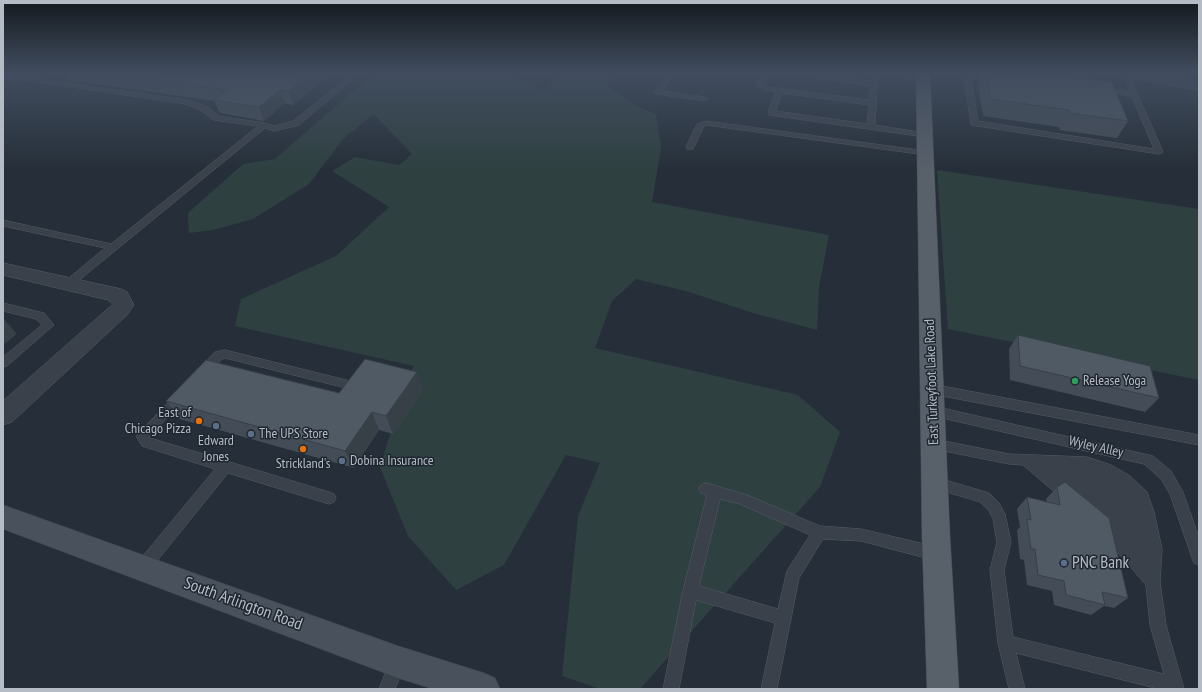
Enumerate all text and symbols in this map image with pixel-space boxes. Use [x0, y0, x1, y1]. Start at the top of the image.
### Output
street label: East Turkeyfoot Lake Road [921, 319, 943, 445]
place label: Release Yoga [1083, 373, 1146, 389]
marker: Release Yoga [1070, 376, 1080, 386]
place label: East of Chicago Pizza [125, 405, 191, 438]
marker: East of Chicago Pizza [194, 416, 204, 426]
marker: Edward Jones [211, 421, 221, 431]
place label: The UPS Store [259, 426, 328, 442]
marker: The UPS Store [246, 429, 256, 439]
place label: Edward Jones [198, 433, 234, 466]
street label: Wyley Alley [1067, 433, 1125, 461]
marker: Strickland's [298, 444, 308, 454]
place label: Dobina Insurance [350, 453, 434, 469]
place label: Strickland's [276, 456, 330, 472]
marker: Dobina Insurance [337, 456, 347, 466]
place label: PNC Bank [1072, 553, 1129, 573]
marker: PNC Bank [1059, 558, 1069, 568]
street label: South Arlington Road [181, 573, 305, 635]

